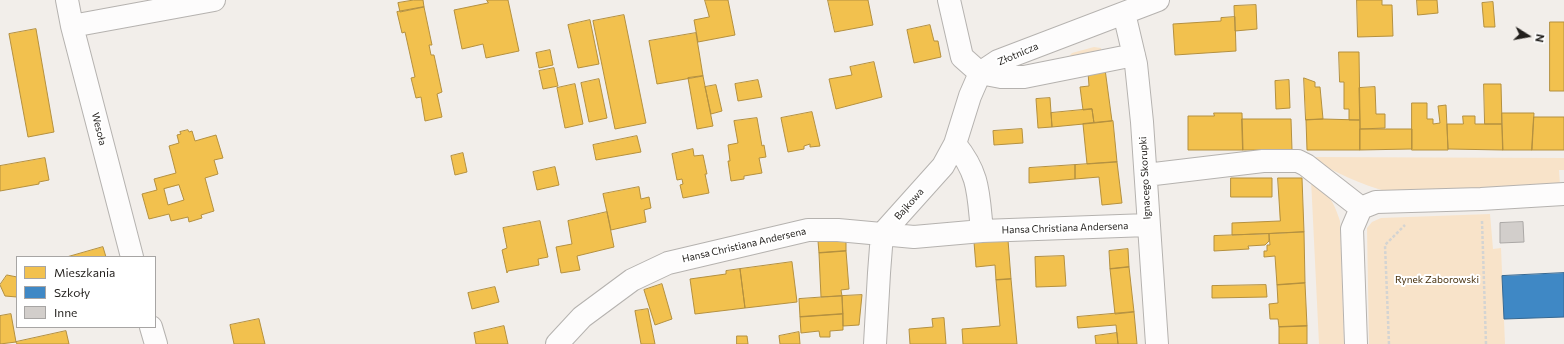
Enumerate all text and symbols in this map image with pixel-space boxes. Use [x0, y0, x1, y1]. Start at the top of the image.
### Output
north arrow [1508, 16, 1548, 56]
text: N [1533, 33, 1547, 44]
street label: Złotnicza [996, 40, 1040, 68]
street label: Wesoła [89, 111, 109, 147]
street label: Ignacego Skorupki [1137, 136, 1153, 220]
street label: Bajkowa [892, 186, 926, 222]
street label: Hansa Christiana Andersena [1001, 220, 1129, 236]
street label: Hansa Christiana Andersena [681, 225, 807, 265]
legend [16, 256, 156, 328]
text: Mieszkania [54, 265, 115, 279]
park label: Rynek Zaborowski [1395, 274, 1479, 286]
text: Szkoły [54, 285, 90, 299]
text: Inne [54, 305, 77, 319]

